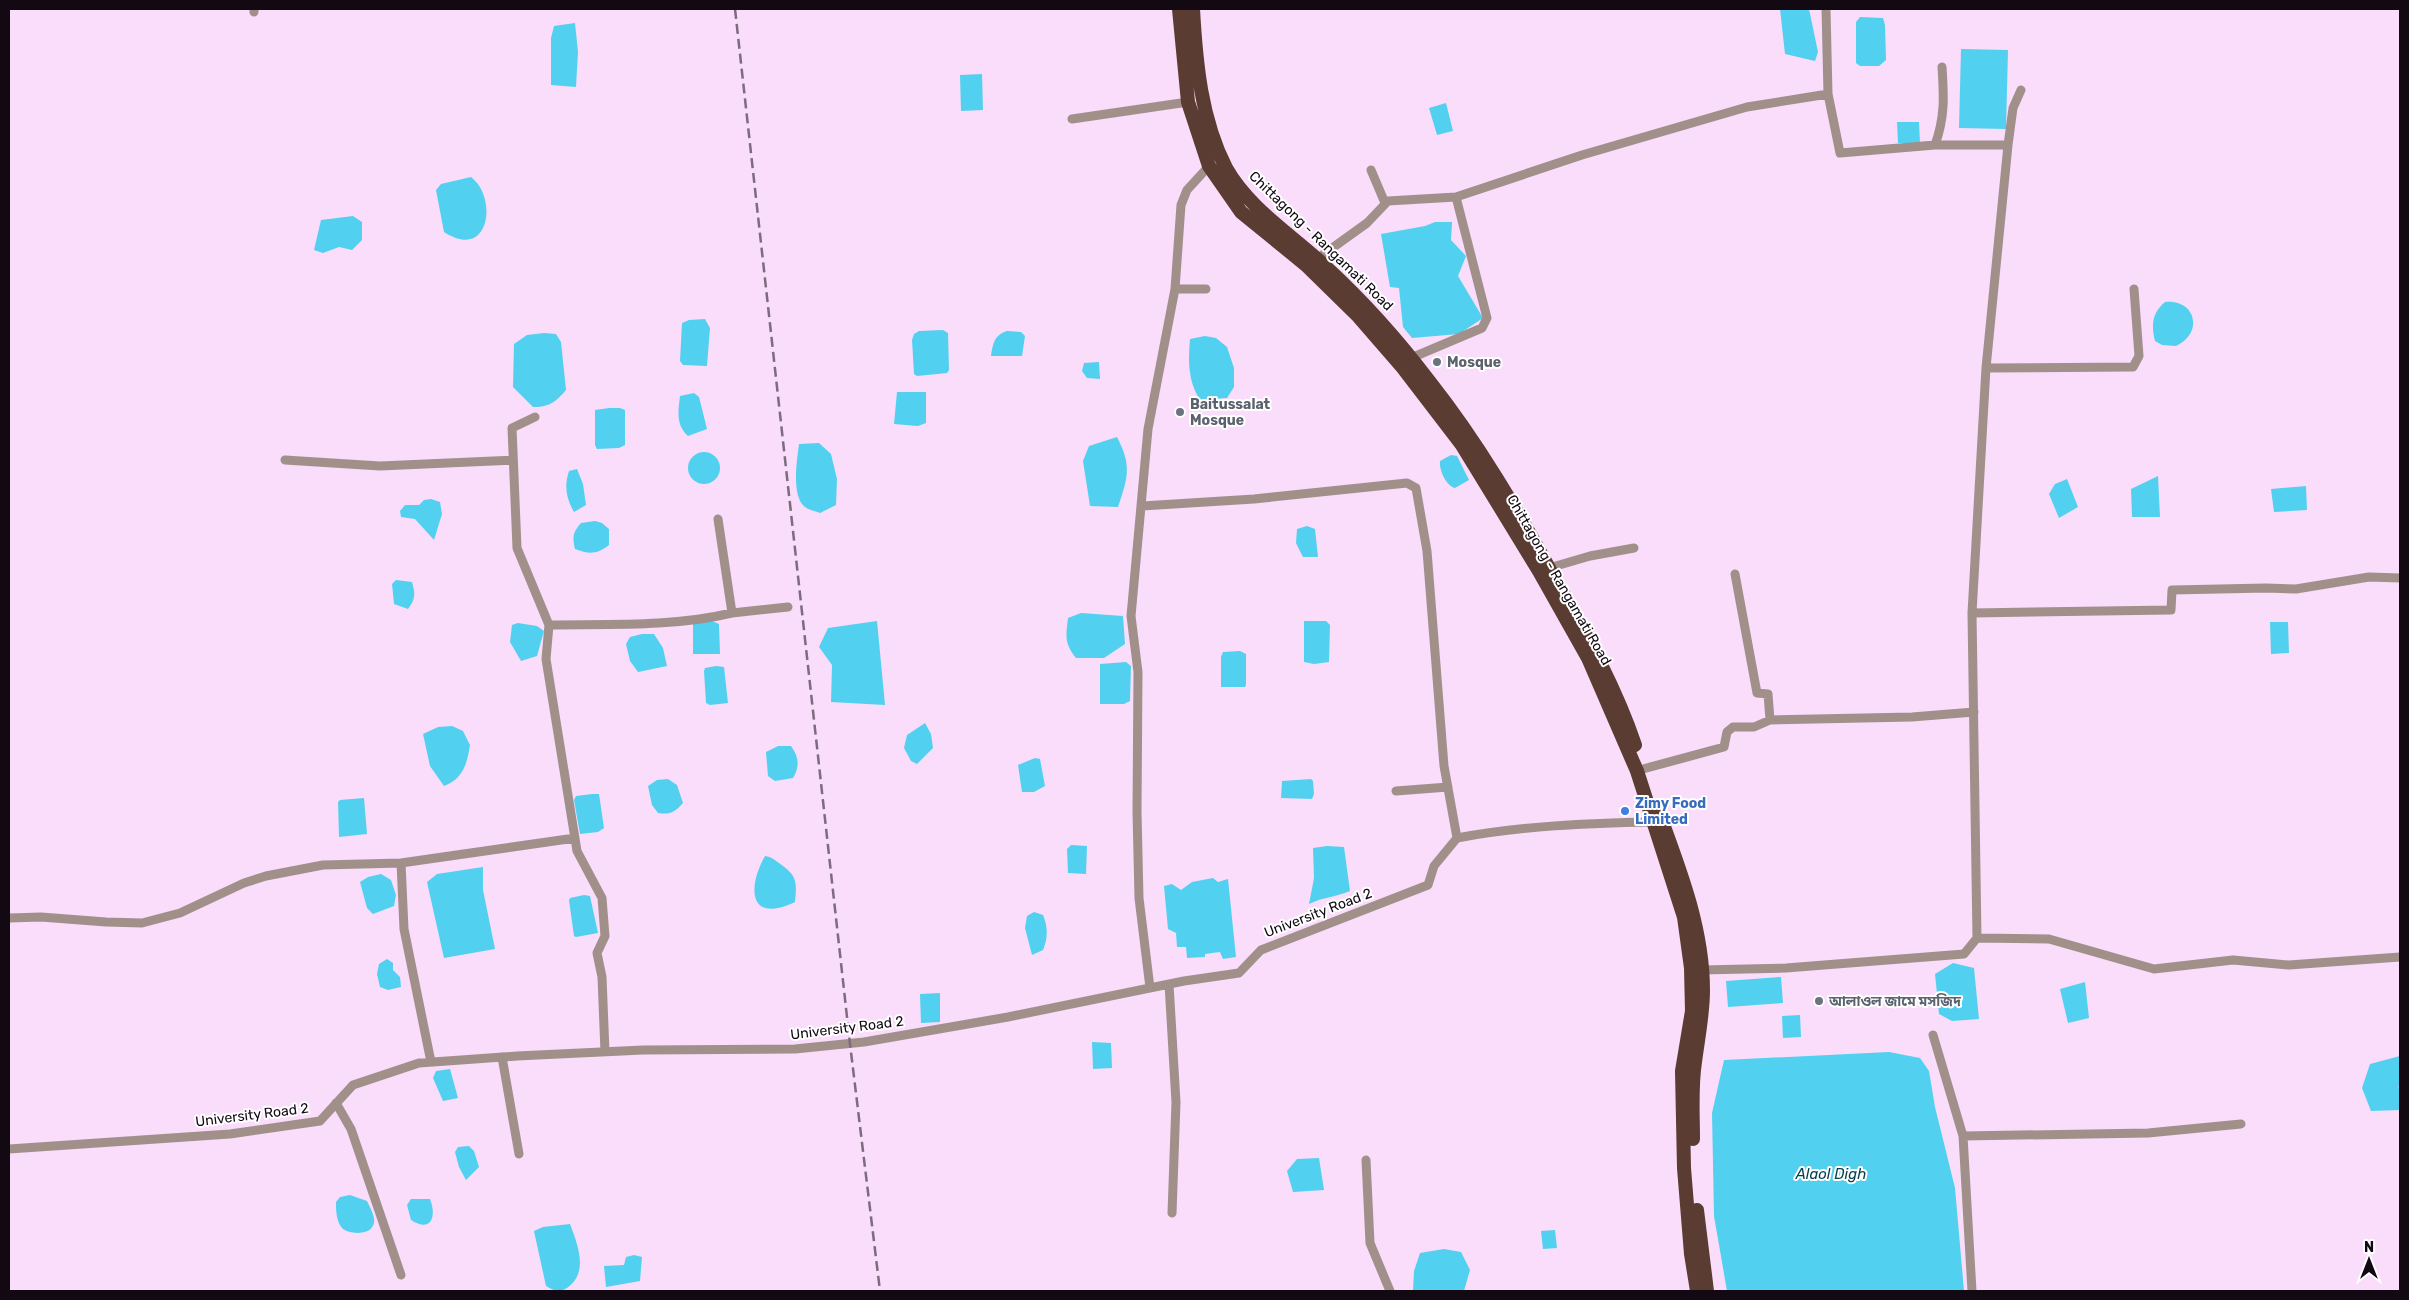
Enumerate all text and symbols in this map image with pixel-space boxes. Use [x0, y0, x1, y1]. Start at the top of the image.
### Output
street label: Chittagong - Rangamati Road [1245, 168, 1397, 314]
place label: Mosque [1447, 354, 1501, 371]
marker: Mosque [1431, 356, 1443, 368]
place label: Baitussalat Mosque [1190, 396, 1271, 429]
marker: Baitussalat Mosque [1174, 406, 1186, 418]
street label: Chittagong - Rangamati Road [1503, 492, 1615, 668]
place label: Zimy Food Limited [1635, 795, 1706, 828]
marker: Zimy Food Limited [1619, 805, 1631, 817]
street label: University Road 2 [1262, 885, 1374, 941]
place label: আলাওল জামে মসজিদ [1828, 993, 1962, 1010]
marker: আলাওল জামে মসজিদ [1813, 995, 1825, 1007]
street label: University Road 2 [789, 1013, 905, 1043]
street label: University Road 2 [194, 1100, 310, 1130]
water label: Alaol Digh [1795, 1165, 1866, 1183]
north arrow [2344, 1235, 2394, 1285]
text: N [2364, 1239, 2374, 1256]

